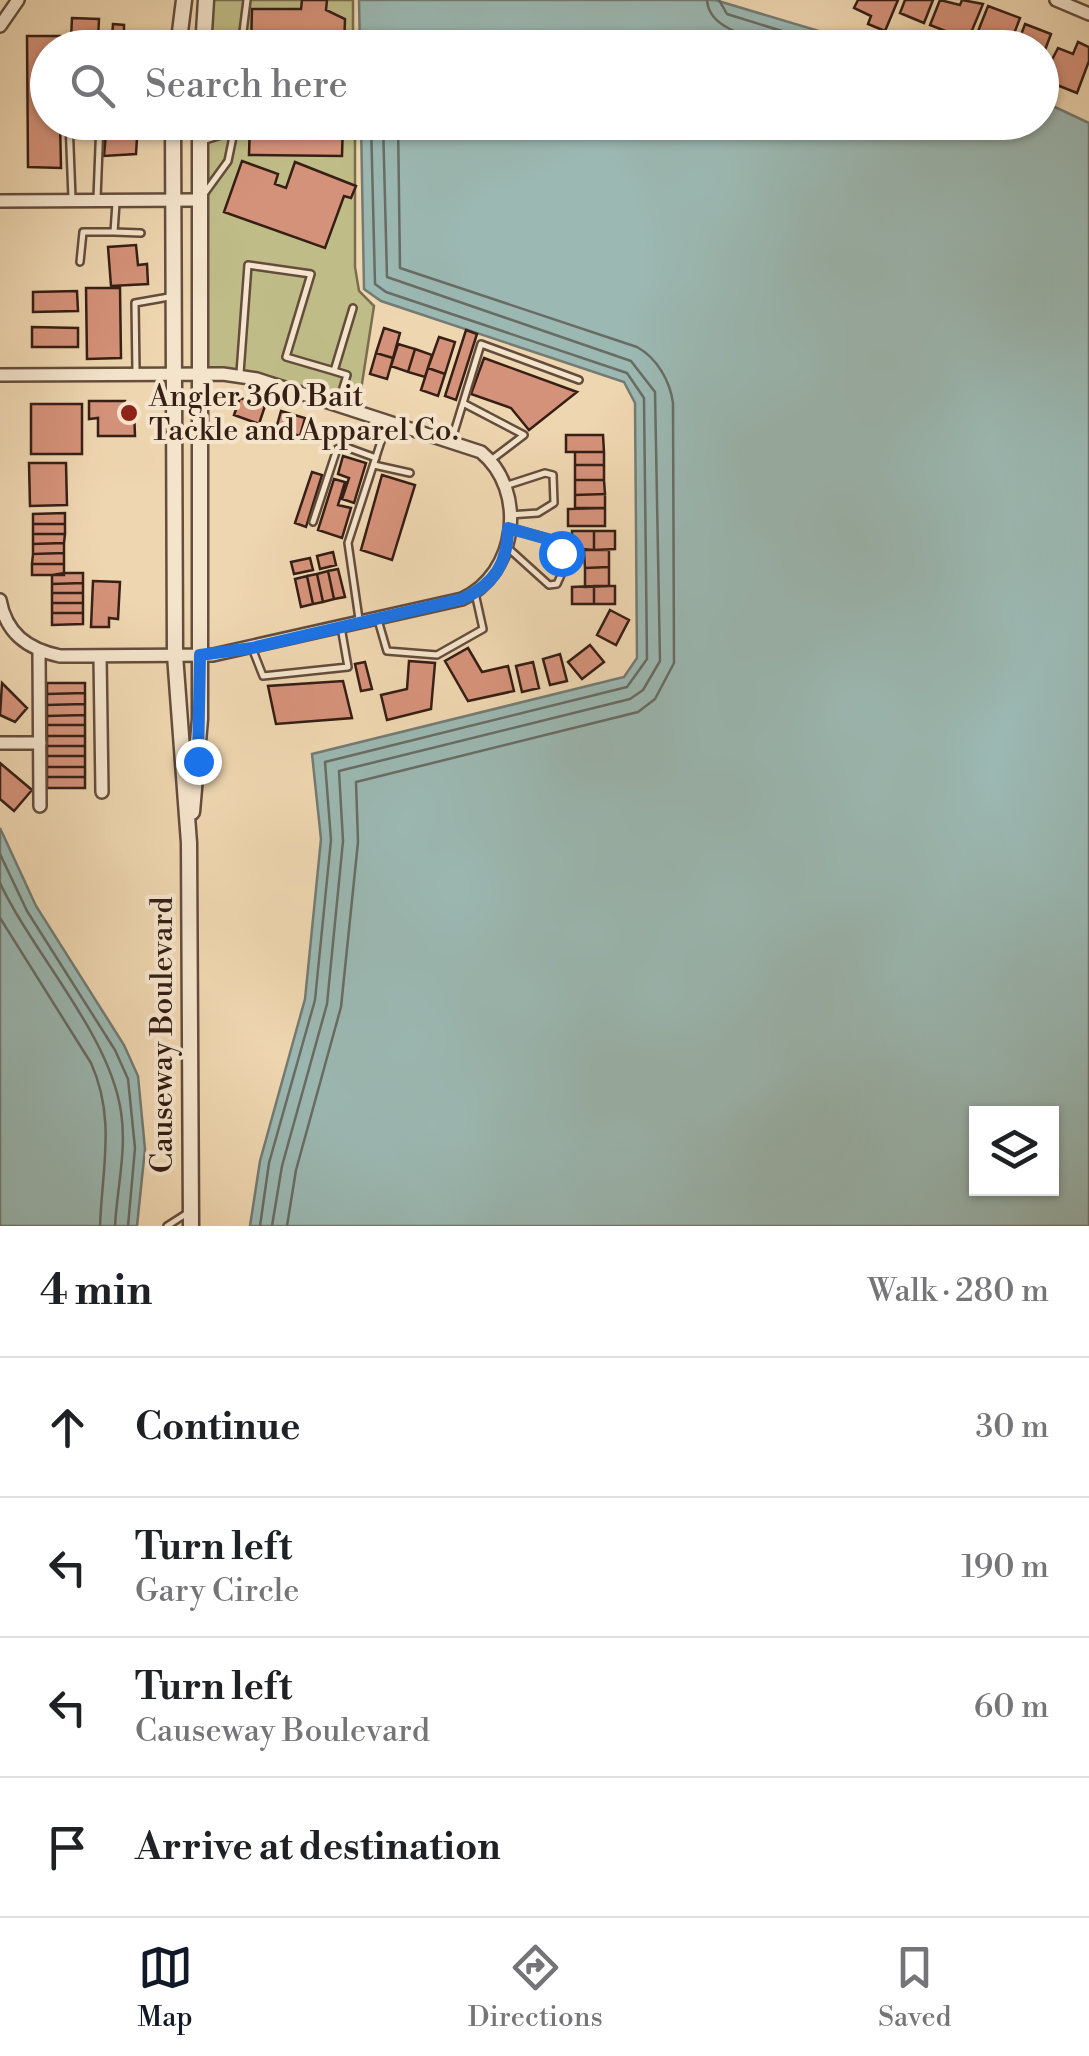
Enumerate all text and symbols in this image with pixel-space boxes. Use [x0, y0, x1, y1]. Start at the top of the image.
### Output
search box [30, 30, 1059, 140]
icon: search [65, 58, 120, 113]
text: Search here [145, 62, 348, 109]
place label: Angler 360 Bait Tackle and Apparel Co. [148, 378, 459, 450]
marker: Angler 360 Bait Tackle and Apparel Co. [118, 402, 140, 424]
route start [539, 531, 585, 577]
route end [176, 739, 222, 785]
street label: Causeway Boulevard [144, 897, 182, 1173]
map controls [969, 1106, 1059, 1196]
button: layers [969, 1106, 1059, 1196]
text: 4 min [40, 1265, 152, 1318]
text: Walk · 280 m [867, 1271, 1049, 1311]
icon: ahead [40, 1400, 95, 1455]
text: Continue [135, 1404, 300, 1451]
text: 30 m [975, 1407, 1049, 1447]
text: Turn left [135, 1524, 292, 1571]
icon: left [40, 1540, 95, 1595]
text: 190 m [961, 1547, 1049, 1587]
text: Gary Circle [135, 1571, 299, 1611]
text: Turn left [135, 1664, 292, 1711]
icon: left [40, 1680, 95, 1735]
text: 60 m [974, 1687, 1049, 1727]
text: Causeway Boulevard [135, 1711, 430, 1751]
icon: arrive [40, 1820, 95, 1875]
text: Arrive at destination [135, 1824, 501, 1871]
tab: Map [138, 1940, 193, 2035]
tab: Directions [468, 1940, 603, 2035]
tab: Saved [878, 1940, 951, 2035]

